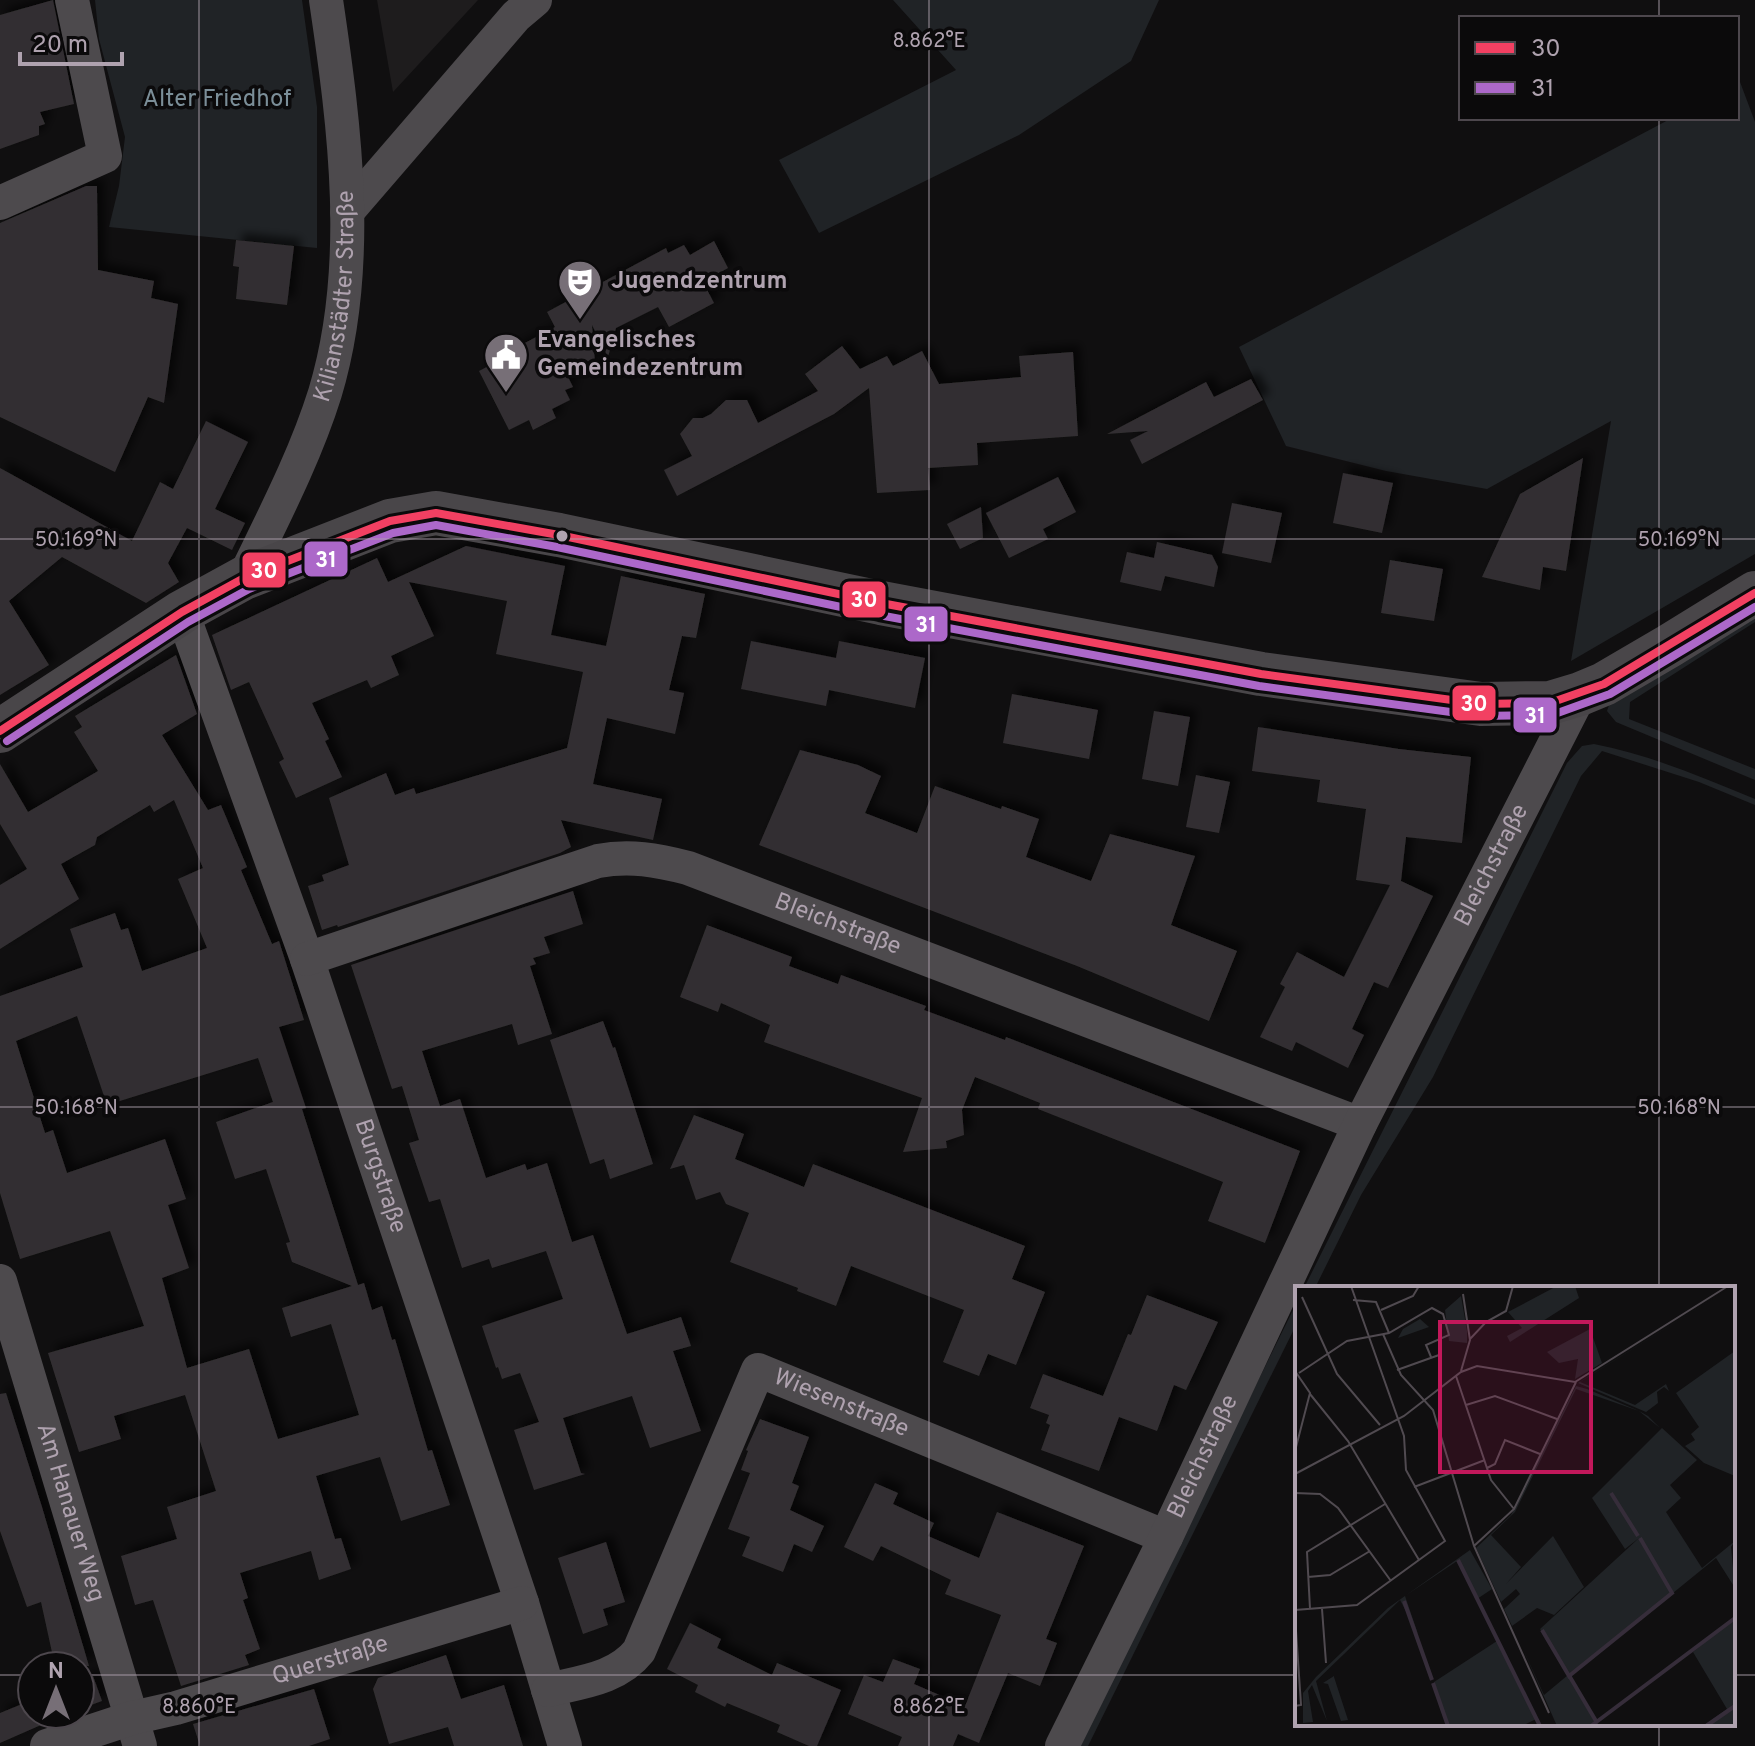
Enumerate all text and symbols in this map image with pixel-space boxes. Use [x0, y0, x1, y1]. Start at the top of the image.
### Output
scale bar [20, 16, 122, 66]
legend [1459, 16, 1739, 120]
text: 8.862°E [892, 29, 966, 55]
text: 20 m [32, 31, 88, 61]
text: 30 [1531, 35, 1561, 65]
text: 31 [1531, 75, 1554, 105]
park label: Alter Friedhof [143, 85, 291, 115]
street label: Kilianstädter Straße [308, 190, 362, 406]
theatre icon: Jugendzentrum [556, 258, 604, 321]
place label: Jugendzentrum [611, 267, 787, 297]
place label: Evangelisches Gemeindezentrum [537, 326, 743, 384]
public building icon: Evangelisches Gemeindezentrum [482, 331, 530, 394]
text: 50.169°N [35, 528, 117, 554]
unlabelled marker [554, 528, 570, 544]
text: 50.169°N [1638, 528, 1720, 554]
line badge: 31 [303, 540, 349, 578]
text: 31 [315, 548, 337, 575]
line badge: 30 [241, 551, 287, 589]
text: 30 [250, 559, 278, 586]
line badge: 30 [841, 580, 887, 619]
text: 30 [850, 588, 878, 615]
line badge: 31 [903, 605, 949, 643]
text: 31 [915, 613, 937, 640]
line badge: 30 [1451, 684, 1497, 722]
text: 30 [1460, 692, 1488, 719]
line badge: 31 [1512, 696, 1558, 734]
text: 31 [1524, 704, 1546, 731]
street label: Bleichstraße [1448, 799, 1536, 932]
street label: Bleichstraße [770, 887, 905, 963]
text: 50.168°N [34, 1096, 118, 1122]
text: 50.168°N [1637, 1096, 1721, 1122]
street label: Burgstraße [347, 1115, 413, 1237]
inset map [1295, 1286, 1735, 1726]
street label: Wiesenstraße [769, 1363, 913, 1445]
street label: Bleichstraße [1162, 1390, 1246, 1524]
street label: Am Hanauer Weg [29, 1420, 111, 1606]
street label: Querstraße [269, 1629, 392, 1693]
north arrow [16, 1650, 96, 1730]
text: N [48, 1659, 64, 1686]
text: 8.860°E [162, 1695, 236, 1721]
text: 8.862°E [892, 1695, 966, 1721]

